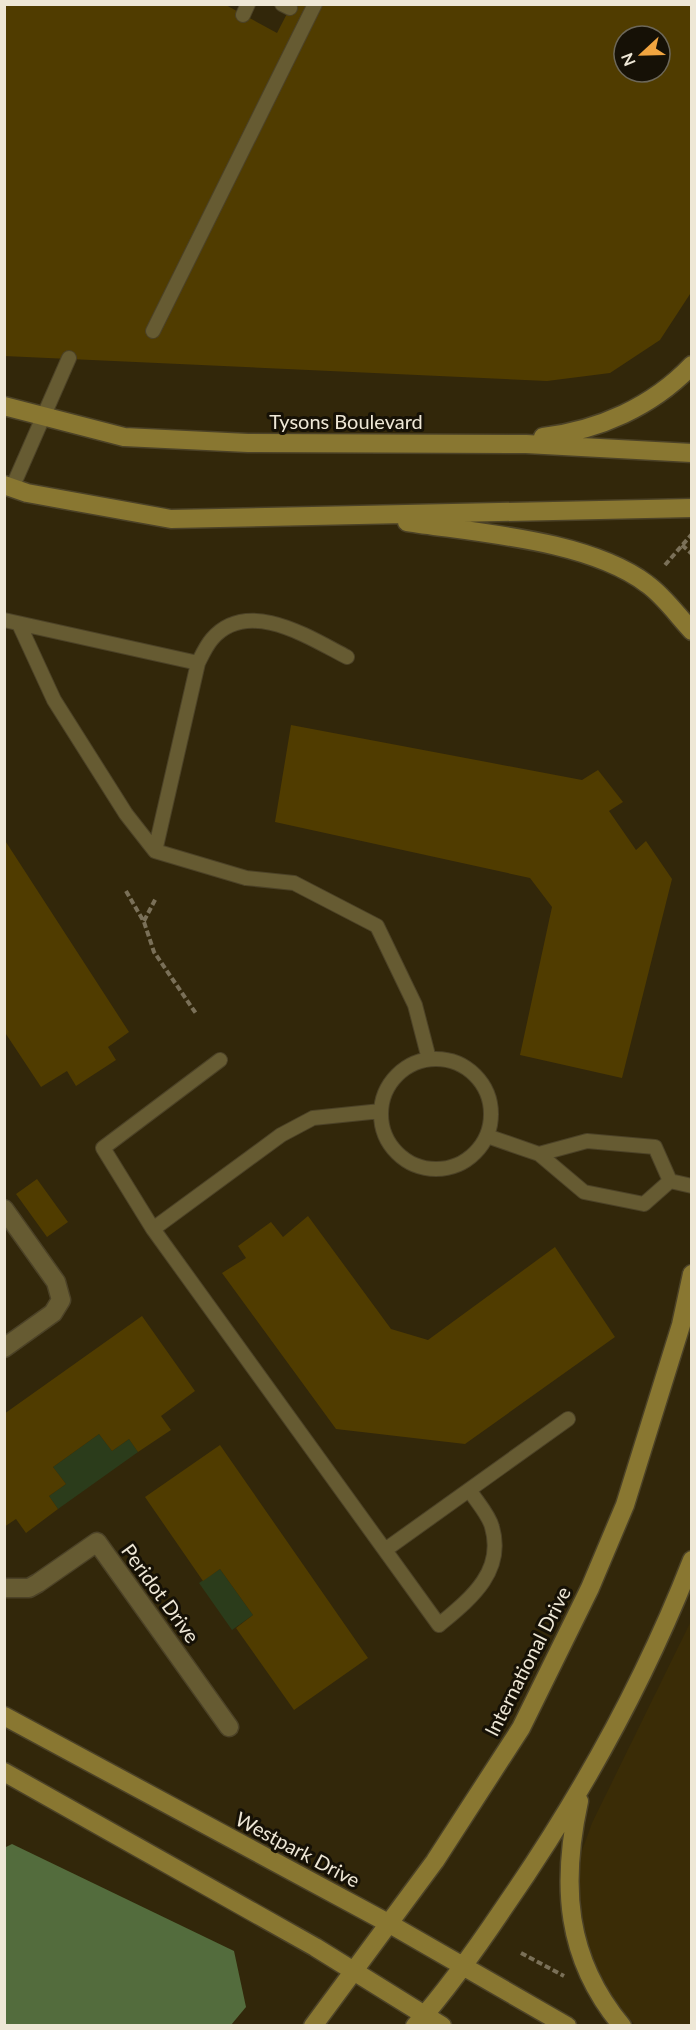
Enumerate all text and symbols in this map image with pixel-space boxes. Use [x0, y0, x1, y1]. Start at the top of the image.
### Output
north arrow [612, 24, 672, 84]
text: N [617, 51, 639, 69]
street label: Tysons Boulevard [269, 409, 423, 433]
street label: Peridot Drive [117, 1539, 205, 1647]
street label: International Drive [479, 1582, 575, 1740]
street label: Westpark Drive [232, 1806, 364, 1892]

